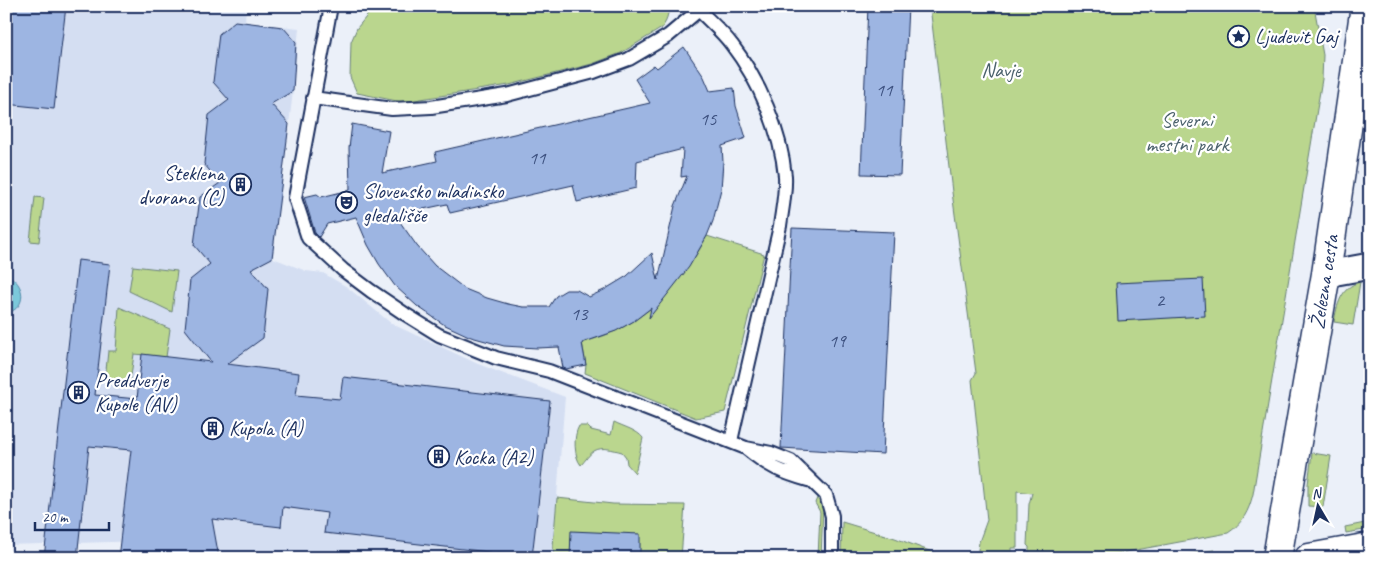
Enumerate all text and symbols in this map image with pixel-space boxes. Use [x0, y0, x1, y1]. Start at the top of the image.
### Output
place label: Ljudevit Gaj [1255, 23, 1341, 49]
place icon: Ljudevit Gaj [1227, 24, 1251, 48]
park label: Navje [981, 57, 1022, 83]
house number: 11 [875, 78, 894, 102]
house number: 15 [699, 107, 718, 131]
park label: Severni mestni park [1146, 107, 1231, 157]
house number: 11 [528, 146, 547, 170]
place label: Steklena dvorana (C) [138, 160, 226, 210]
building icon: Steklena dvorana (C) [228, 173, 252, 197]
place label: Slovensko mladinsko gledališče [363, 178, 505, 228]
theatre icon: Slovensko mladinsko gledališče [335, 191, 359, 215]
street label: Železna cesta [1304, 232, 1345, 331]
house number: 2 [1156, 288, 1166, 312]
house number: 13 [570, 302, 589, 326]
house number: 19 [828, 329, 847, 353]
place label: Preddverje Kupole (AV) [95, 367, 178, 417]
building icon: Preddverje Kupole (AV) [67, 380, 91, 404]
place label: Kupola (A) [229, 415, 304, 441]
building icon: Kupola (A) [201, 416, 225, 440]
place label: Kocka (A2) [454, 444, 534, 470]
building icon: Kocka (A2) [426, 445, 450, 469]
north arrow [1294, 482, 1344, 532]
text: N [1310, 484, 1324, 503]
scale bar [35, 499, 109, 531]
text: 20 m [42, 508, 69, 527]

